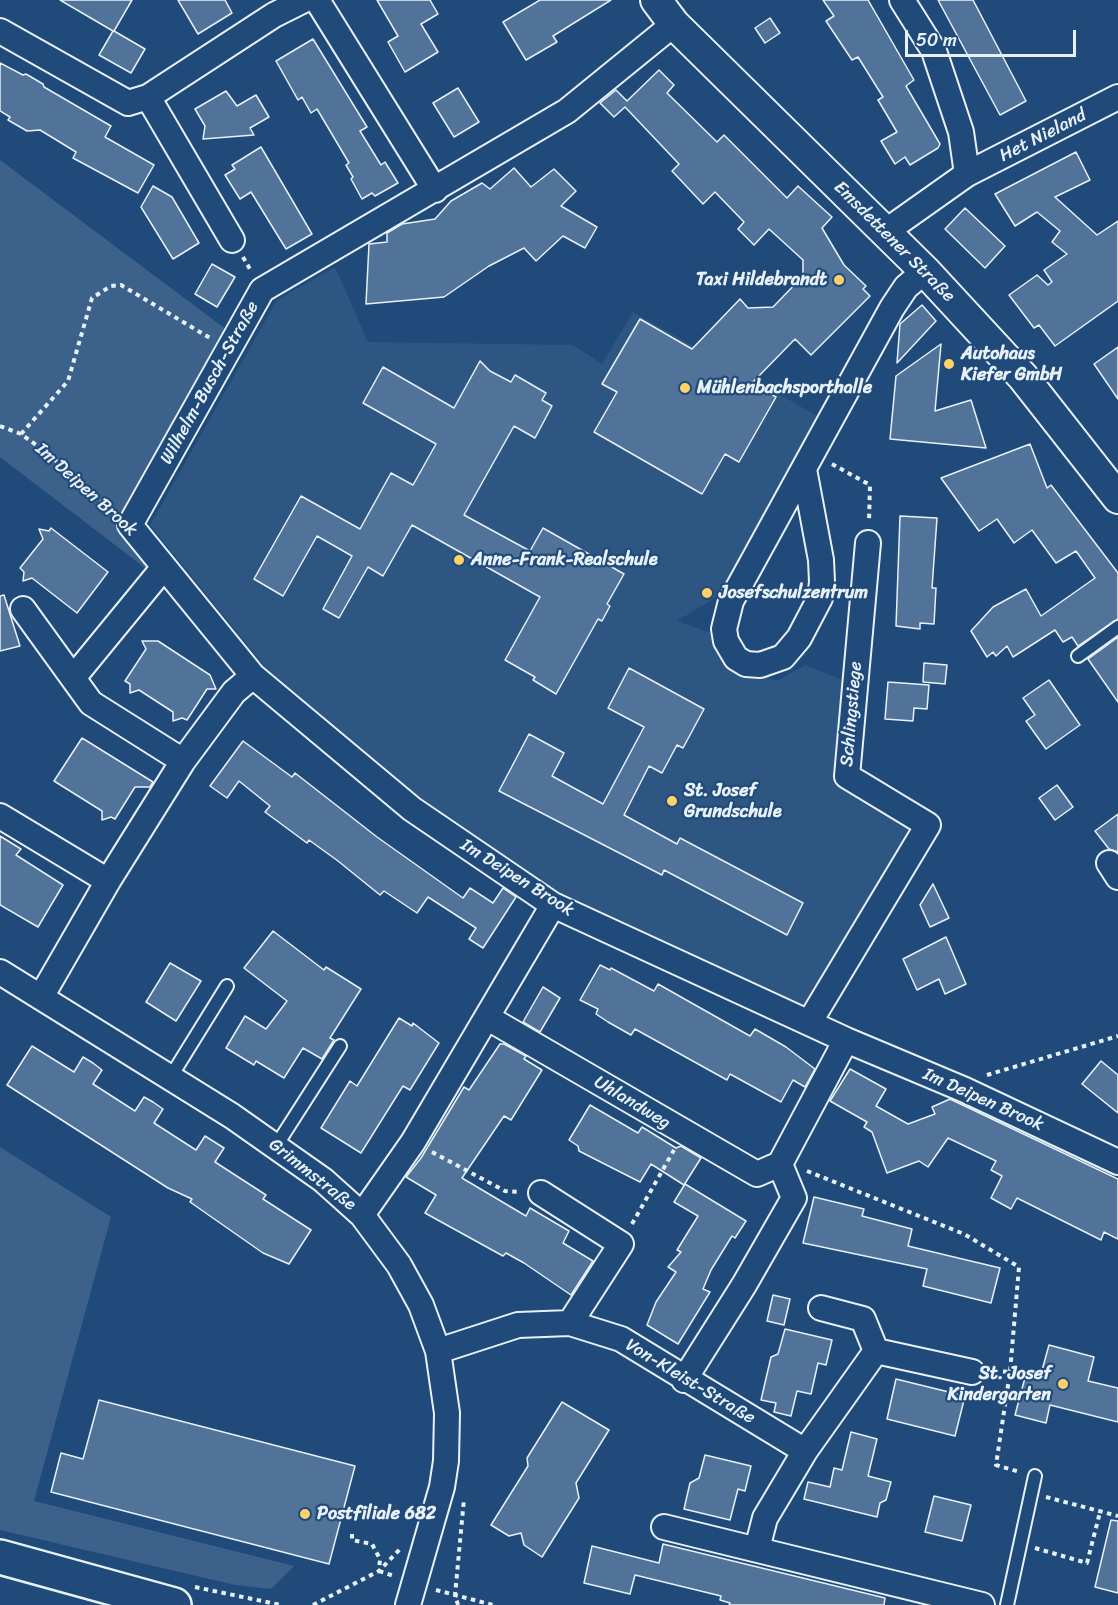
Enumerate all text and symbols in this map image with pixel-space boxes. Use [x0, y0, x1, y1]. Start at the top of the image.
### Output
scale bar [908, 18, 1079, 56]
text: 50 m [916, 24, 957, 56]
street label: Het Nieland [996, 105, 1090, 167]
street label: Emsdettener Straße [829, 177, 959, 307]
place label: Taxi Hildebrandt [696, 269, 827, 291]
marker: Taxi Hildebrandt [832, 273, 846, 287]
street label: Wilhelm-Busch-Straße [156, 298, 264, 468]
place label: Autohaus Kiefer GmbH [961, 343, 1062, 386]
marker: Autohaus Kiefer GmbH [942, 357, 956, 371]
place label: Mühlenbachsporthalle [697, 377, 872, 399]
marker: Mühlenbachsporthalle [678, 381, 692, 395]
street label: Im Deipen Brook [31, 439, 141, 541]
place label: Anne-Frank-Realschule [471, 549, 658, 571]
marker: Anne-Frank-Realschule [452, 553, 466, 567]
place label: Josefschulzentrum [719, 582, 868, 604]
marker: Josefschulzentrum [700, 586, 714, 600]
street label: Schlingstiege [837, 660, 867, 768]
place label: St. Josef Grundschule [684, 780, 782, 822]
marker: St. Josef Grundschule [665, 794, 679, 808]
street label: Im Deipen Brook [456, 834, 578, 922]
street label: Im Deipen Brook [919, 1064, 1047, 1136]
street label: Uhlandweg [590, 1072, 674, 1134]
street label: Grimmstraße [264, 1134, 360, 1216]
street label: Von-Kleist-Straße [621, 1335, 759, 1429]
place label: St. Josef Kindergarten [948, 1363, 1051, 1406]
marker: St. Josef Kindergarten [1056, 1377, 1070, 1391]
place label: Postfiliale 682 [317, 1503, 436, 1525]
marker: Postfiliale 682 [298, 1507, 312, 1521]

